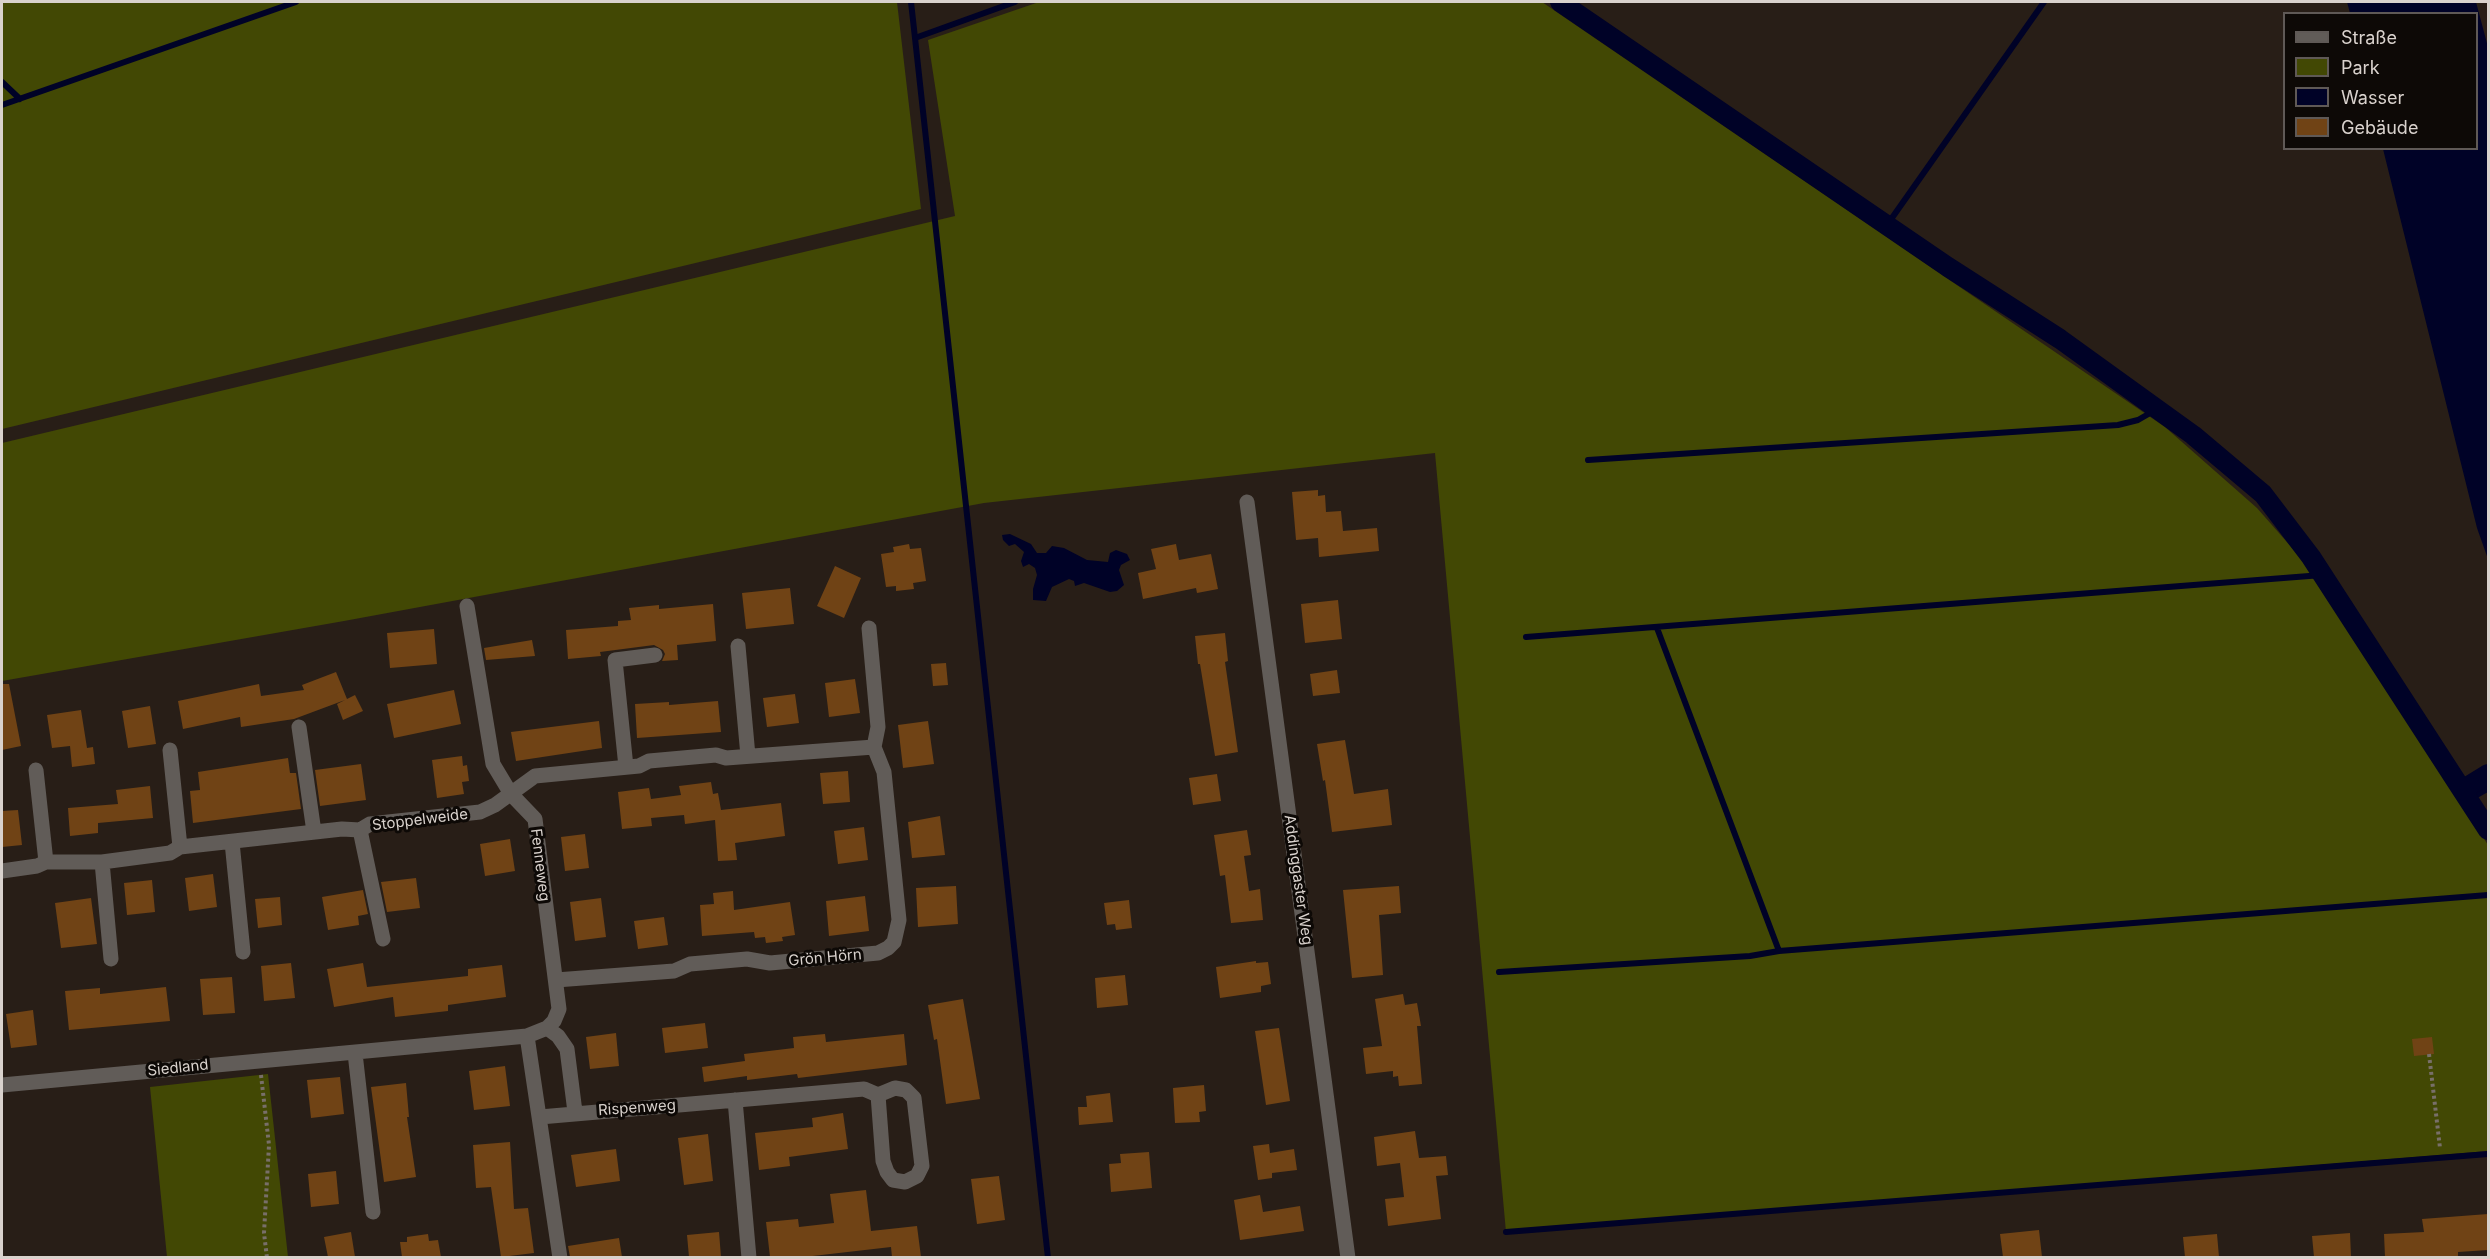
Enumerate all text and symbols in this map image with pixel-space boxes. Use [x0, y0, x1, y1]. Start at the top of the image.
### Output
legend [2283, 12, 2478, 150]
text: Straße [2341, 27, 2397, 48]
text: Park [2341, 57, 2380, 78]
text: Wasser [2341, 87, 2404, 108]
text: Gebäude [2341, 117, 2418, 138]
street label: Stoppelweide [371, 805, 469, 835]
street label: Addinggaster Weg [1280, 814, 1316, 946]
street label: Fenneweg [527, 828, 553, 902]
street label: Grön Hörn [788, 946, 862, 970]
street label: Siedland [147, 1056, 209, 1080]
street label: Rispenweg [597, 1096, 677, 1120]

